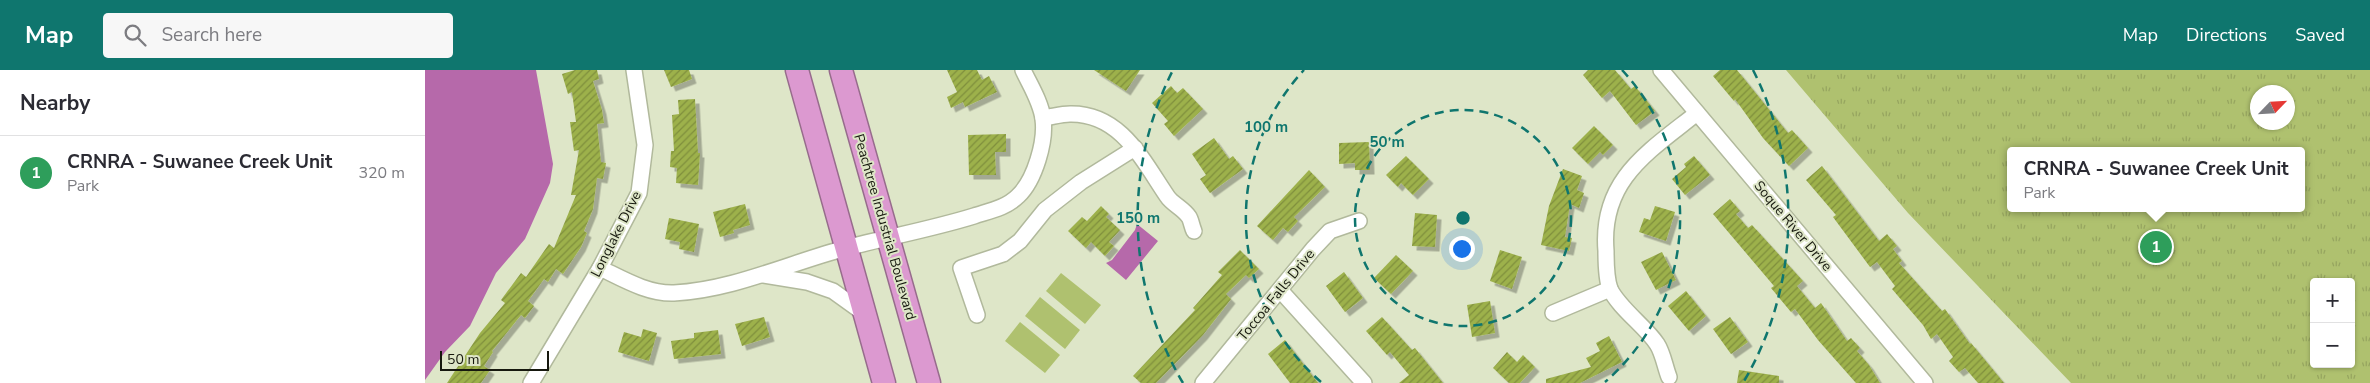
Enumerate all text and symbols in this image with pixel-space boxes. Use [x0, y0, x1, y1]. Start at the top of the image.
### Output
search box [103, 13, 453, 58]
text: Map [25, 19, 73, 51]
icon: search [121, 21, 149, 49]
text: Search here [161, 22, 262, 48]
text: Map [2123, 23, 2158, 47]
text: Directions [2186, 23, 2267, 47]
text: Saved [2295, 23, 2345, 47]
north arrow [2250, 85, 2295, 130]
text: Nearby [20, 89, 90, 117]
text: 100 m [1244, 117, 1288, 137]
street label: Peachtree Industrial Boulevard [849, 132, 921, 322]
text: 50 m [1369, 132, 1405, 152]
popup [2007, 147, 2305, 212]
text: CRNRA - Suwanee Creek Unit [67, 149, 332, 175]
text: CRNRA - Suwanee Creek Unit [2023, 156, 2289, 182]
text: 1 [31, 162, 41, 184]
text: 320 m [358, 162, 405, 184]
text: Park [67, 175, 99, 197]
street label: Soque River Drive [1750, 177, 1836, 275]
text: Park [2023, 182, 2055, 204]
street label: Longlake Drive [586, 188, 646, 280]
text: 150 m [1116, 208, 1160, 228]
centre of rings [1454, 209, 1472, 227]
pin: 1 [2140, 228, 2172, 266]
your location [1449, 236, 1475, 262]
street label: Toccoa Falls Drive [1233, 245, 1319, 345]
map controls [2310, 278, 2355, 368]
button: + [2310, 278, 2355, 323]
button: − [2310, 323, 2355, 368]
scale bar [440, 348, 549, 371]
text: 50 m [447, 350, 479, 369]

